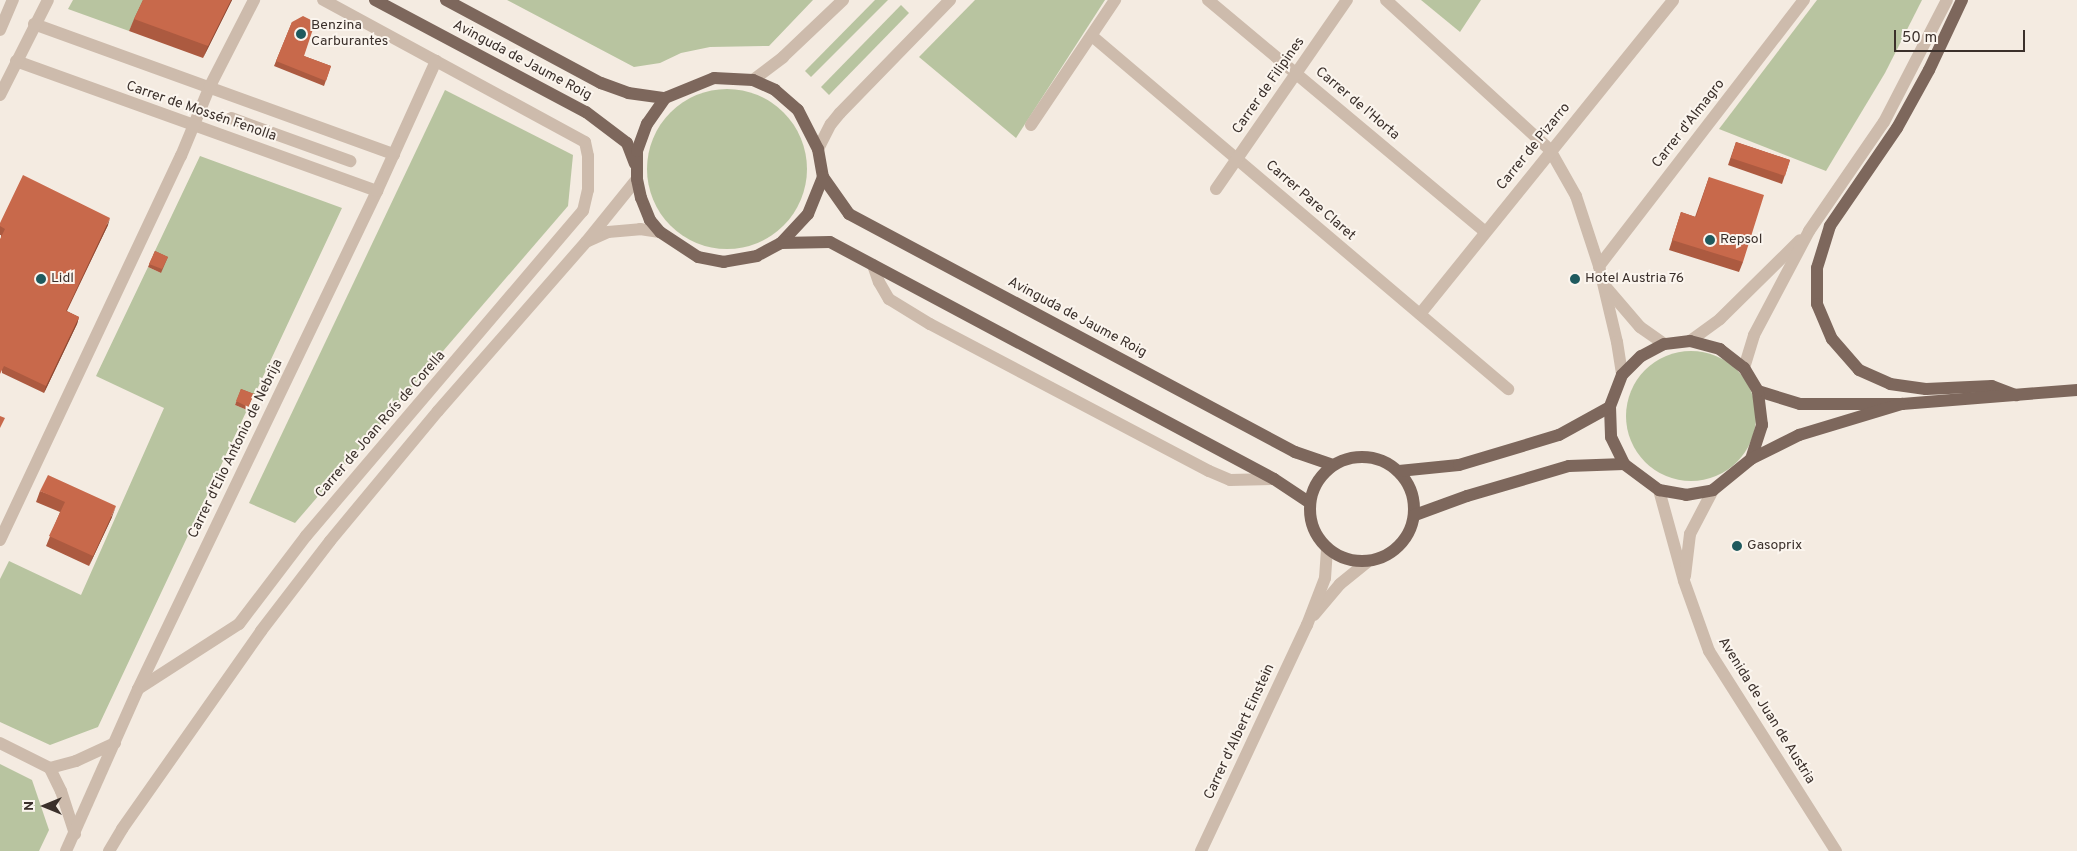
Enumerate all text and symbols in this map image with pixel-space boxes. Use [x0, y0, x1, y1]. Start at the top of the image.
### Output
street label: Avinguda de Jaume Roig [450, 17, 594, 105]
place label: Benzina Carburantes [311, 18, 388, 50]
scale bar [1897, 20, 2028, 52]
marker: Benzina Carburantes [295, 28, 307, 40]
text: 50 m [1902, 29, 1937, 48]
street label: Carrer de Filipines [1229, 34, 1309, 138]
street label: Carrer de l'Horta [1312, 64, 1402, 144]
street label: Carrer d'Almagro [1649, 76, 1729, 172]
street label: Carrer de Mossén Fenolla [124, 78, 278, 146]
street label: Carrer de Pizarro [1494, 100, 1574, 194]
street label: Carrer Pare Claret [1262, 157, 1358, 245]
place label: Repsol [1720, 232, 1762, 248]
marker: Repsol [1704, 234, 1716, 246]
place label: Lidl [51, 271, 74, 287]
place label: Hotel Austria 76 [1585, 271, 1685, 287]
marker: Lidl [35, 273, 47, 285]
marker: Hotel Austria 76 [1569, 273, 1581, 285]
street label: Avinguda de Jaume Roig [1005, 274, 1149, 362]
street label: Carrer de Joan Roís de Corella [312, 348, 450, 502]
street label: Carrer d'Elio Antonio de Nebrija [185, 356, 287, 542]
place label: Gasoprix [1747, 538, 1802, 554]
marker: Gasoprix [1731, 540, 1743, 552]
street label: Avenida de Juan de Austria [1714, 634, 1818, 788]
street label: Carrer d'Albert Einstein [1201, 661, 1279, 803]
north arrow [20, 781, 70, 831]
text: N [21, 801, 38, 811]

